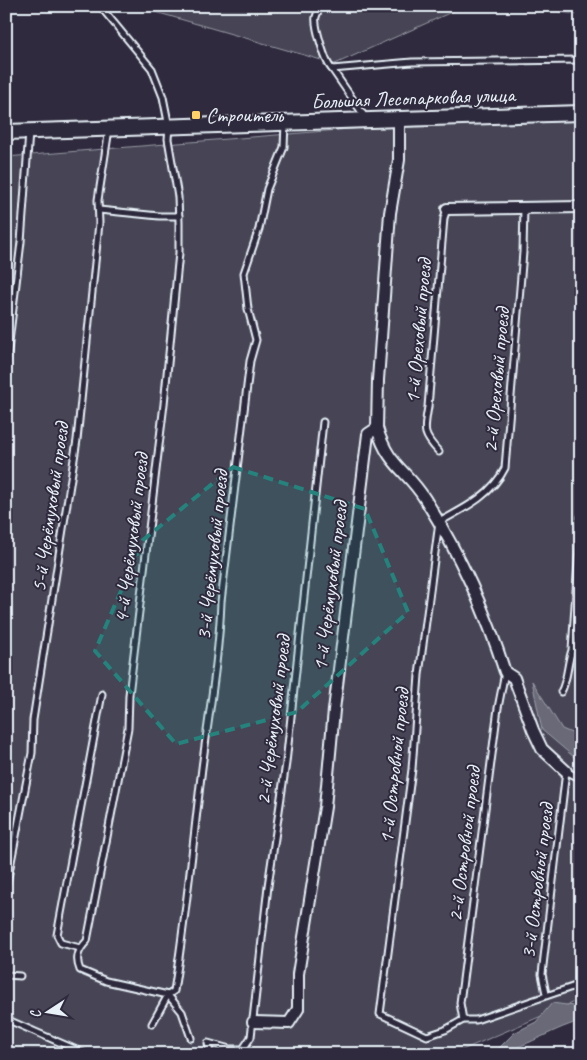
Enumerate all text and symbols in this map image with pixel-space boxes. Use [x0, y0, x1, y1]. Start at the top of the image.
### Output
street label: Большая Лесопарковая улица [311, 81, 518, 115]
place label: Строитель [206, 102, 284, 128]
marker: Строитель [190, 109, 202, 121]
street label: 1-й Ореховый проезд [399, 255, 438, 404]
street label: 2-й Ореховый проезд [477, 304, 516, 453]
street label: 5-й Черёмуховый проезд [25, 418, 75, 593]
street label: 4-й Черёмуховый проезд [108, 449, 155, 624]
street label: 3-й Черёмуховый проезд [190, 466, 234, 641]
street label: 1-й Черёмуховый проезд [307, 497, 354, 672]
street label: 2-й Черёмуховый проезд [250, 631, 297, 806]
street label: 1-й Островной проезд [373, 685, 415, 845]
street label: 2-й Островной проезд [442, 762, 487, 923]
street label: 3-й Островной проезд [515, 799, 560, 960]
north arrow [22, 988, 72, 1038]
text: С [26, 1007, 45, 1020]

